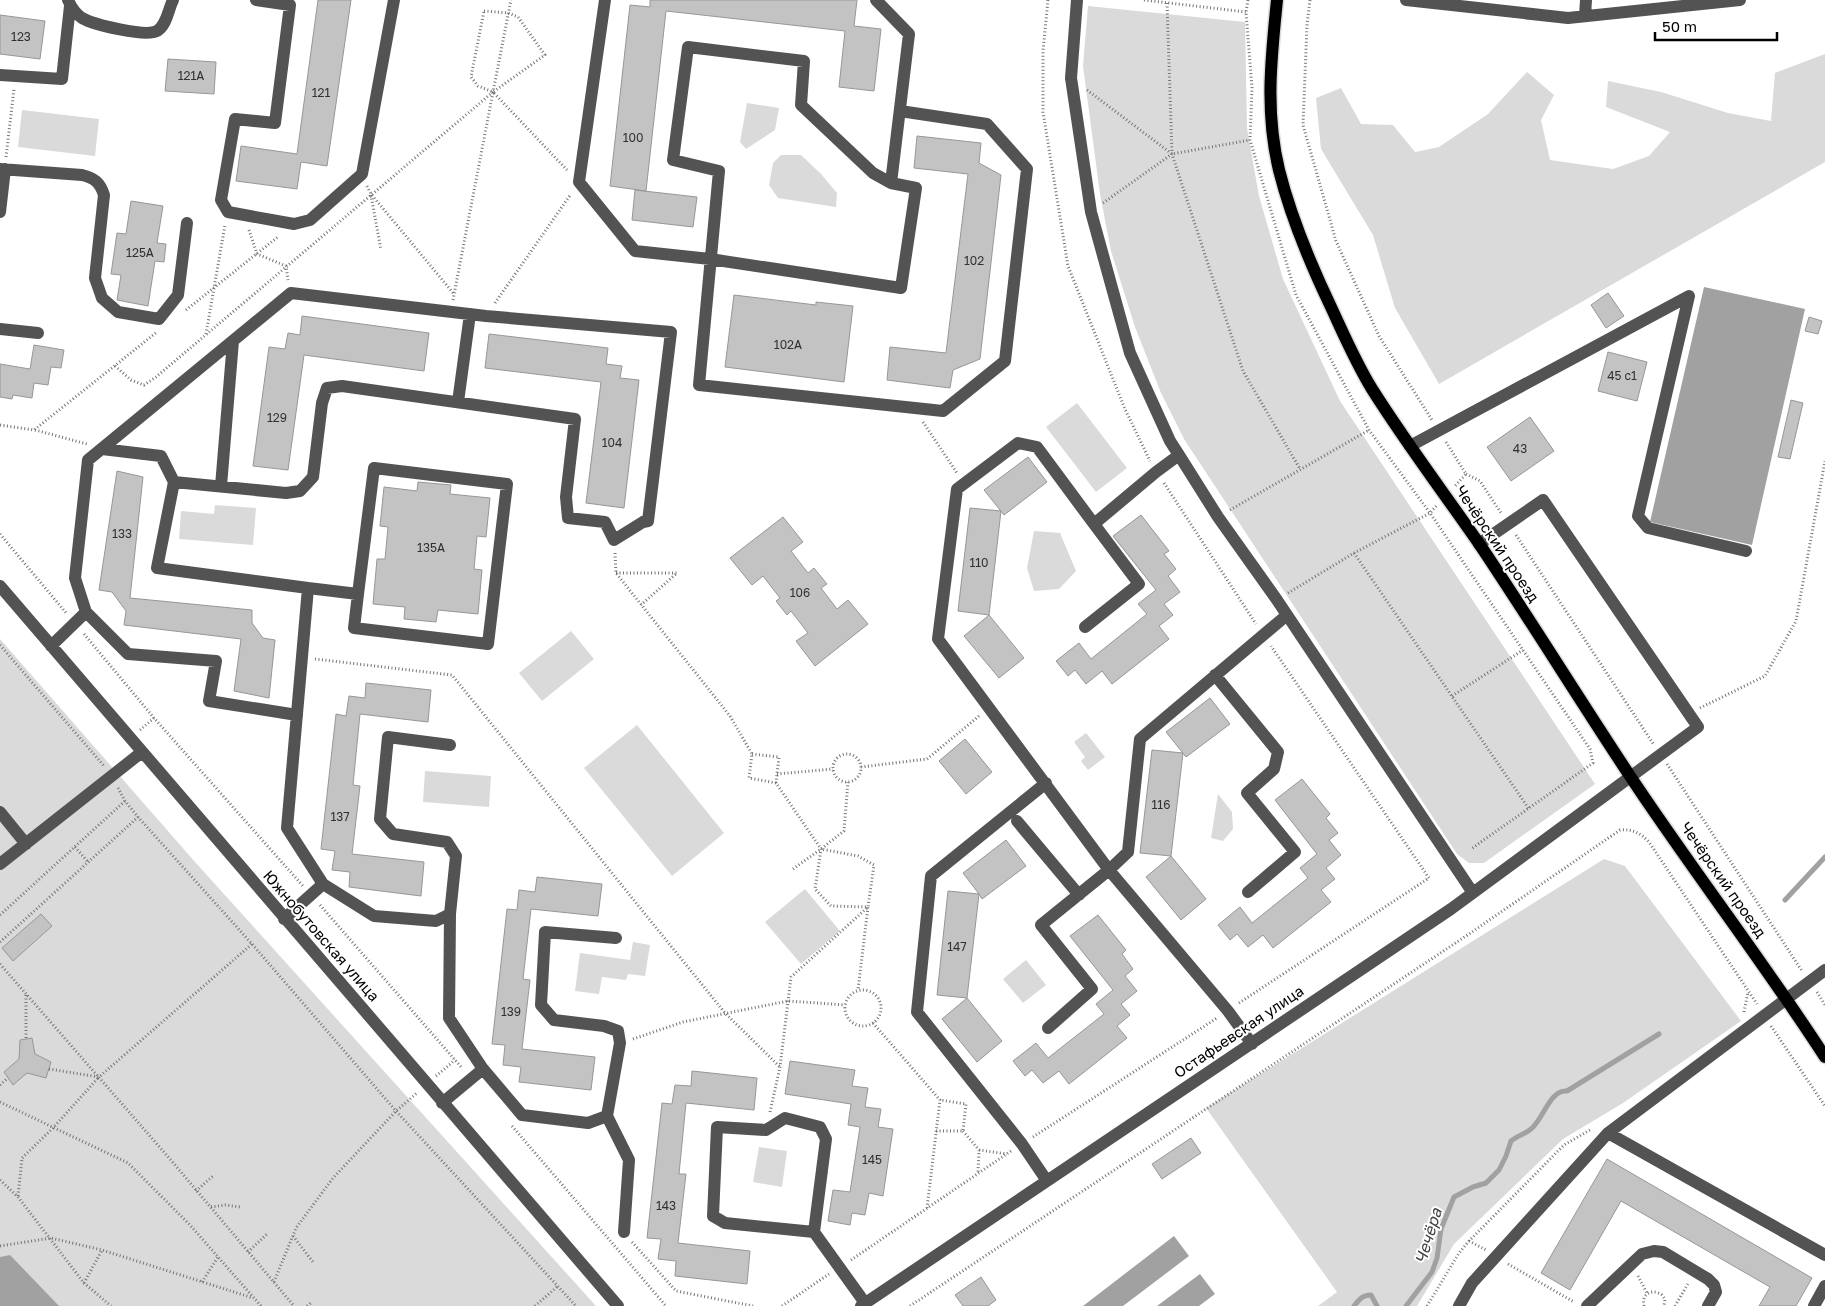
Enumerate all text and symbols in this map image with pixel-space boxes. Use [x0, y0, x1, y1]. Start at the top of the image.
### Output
scale bar [1655, 10, 1778, 42]
text: 50 m [1662, 17, 1697, 35]
house number: 123 [11, 29, 31, 44]
house number: 121А [178, 68, 204, 83]
house number: 121 [312, 85, 330, 100]
house number: 100 [623, 130, 643, 145]
house number: 125А [126, 245, 154, 260]
house number: 102 [964, 253, 984, 268]
house number: 102А [774, 337, 802, 352]
house number: 45 с1 [1607, 368, 1637, 383]
house number: 129 [267, 410, 287, 425]
house number: 104 [602, 435, 622, 450]
house number: 43 [1513, 441, 1527, 456]
street label: Чечёрский проезд [1452, 482, 1544, 605]
house number: 133 [112, 526, 132, 541]
house number: 135А [417, 540, 445, 555]
house number: 110 [969, 555, 989, 570]
house number: 106 [790, 585, 810, 600]
house number: 116 [1152, 797, 1170, 812]
house number: 137 [330, 809, 350, 824]
street label: Чечёрский проезд [1677, 818, 1770, 941]
street label: Южнобутовская улица [260, 866, 384, 1005]
house number: 147 [947, 939, 967, 954]
street label: Остафьевская улица [1170, 981, 1307, 1081]
house number: 139 [501, 1004, 521, 1019]
house number: 145 [862, 1152, 882, 1167]
house number: 143 [656, 1198, 676, 1213]
water label: Чечёра [1410, 1205, 1446, 1266]

